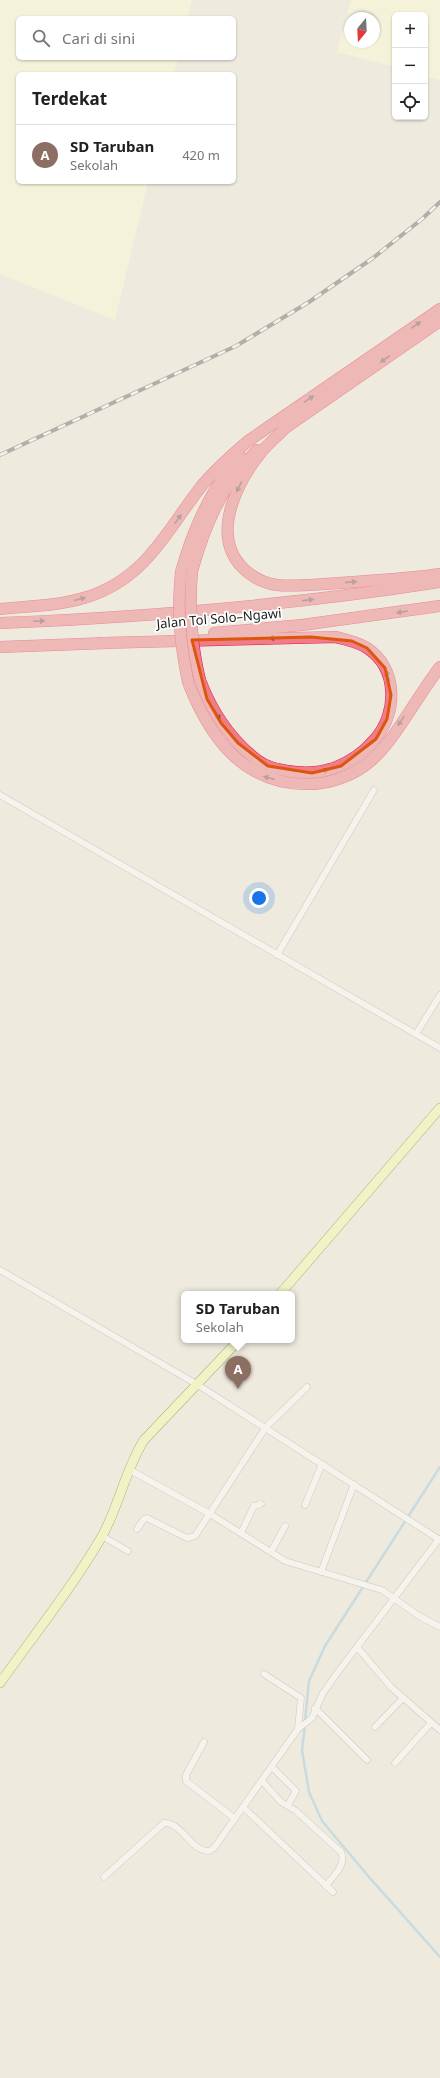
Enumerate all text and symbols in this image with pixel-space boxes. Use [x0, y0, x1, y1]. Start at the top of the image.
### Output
north arrow [344, 12, 380, 48]
map controls [392, 12, 428, 120]
button: + [392, 12, 428, 48]
search box [16, 16, 236, 60]
icon: search [30, 27, 52, 49]
text: Cari di sini [62, 28, 135, 48]
button: − [392, 48, 428, 84]
button: locate [392, 84, 428, 120]
text: Terdekat [32, 87, 107, 110]
text: SD Taruban [70, 136, 154, 156]
text: A [41, 146, 50, 164]
text: 420 m [182, 146, 220, 164]
text: Sekolah [70, 156, 118, 174]
one-way arrow [411, 321, 421, 329]
one-way arrow [380, 355, 390, 363]
one-way arrow [304, 395, 314, 403]
one-way arrow [236, 482, 242, 493]
one-way arrow [174, 513, 182, 524]
one-way arrow [345, 578, 357, 585]
one-way arrow [74, 595, 86, 601]
one-way arrow [302, 597, 314, 604]
street label: Jalan Tol Solo–Ngawi [154, 604, 282, 633]
one-way arrow [395, 609, 408, 615]
one-way arrow [33, 618, 46, 624]
one-way arrow [268, 635, 281, 641]
one-way arrow [385, 669, 391, 681]
one-way arrow [213, 709, 220, 721]
one-way arrow [397, 716, 405, 727]
one-way arrow [317, 768, 329, 774]
one-way arrow [263, 775, 275, 781]
your location [249, 888, 269, 908]
popup [181, 1291, 295, 1343]
text: SD Taruban [196, 1298, 280, 1318]
text: Sekolah [196, 1318, 244, 1336]
pin: A [225, 1356, 251, 1389]

